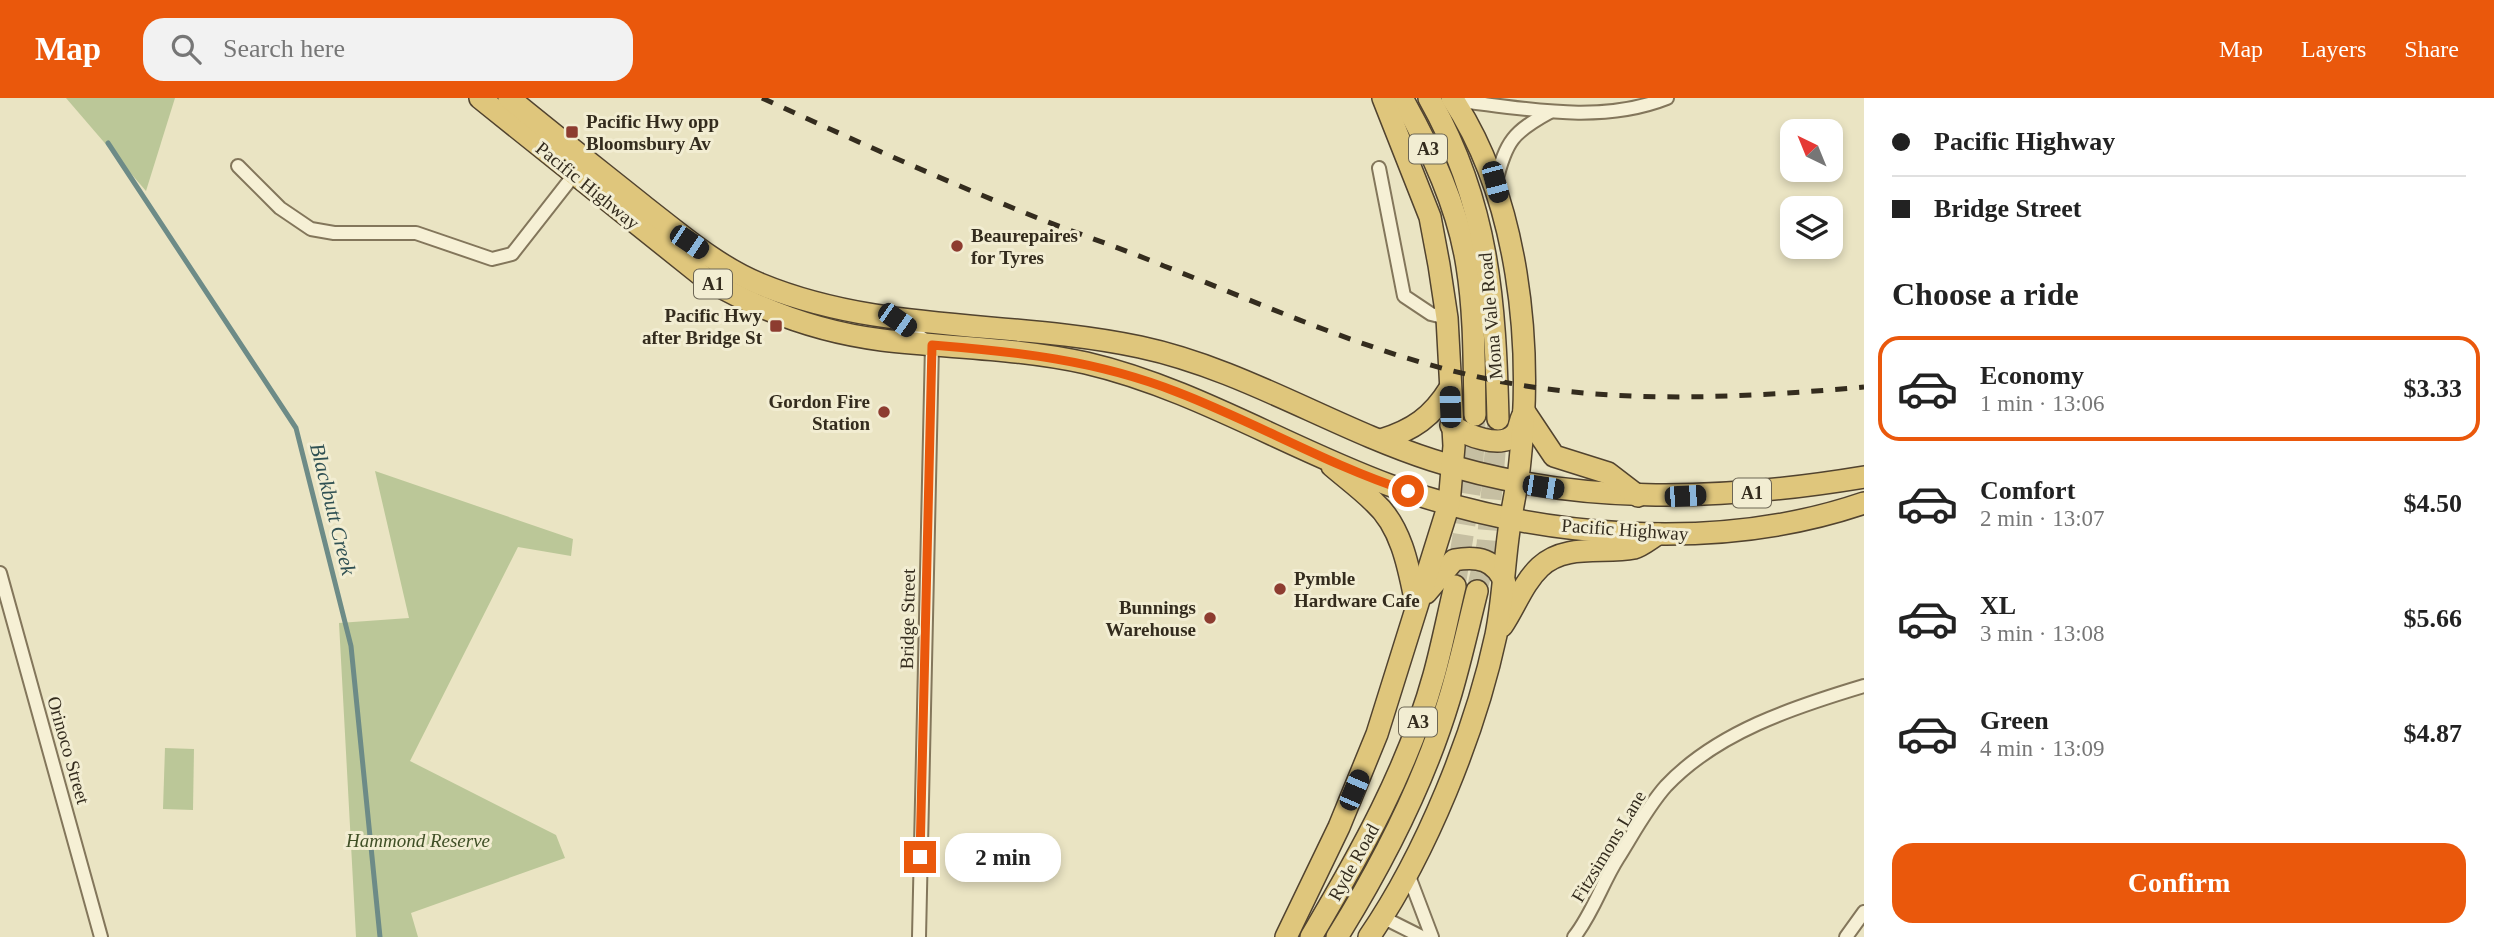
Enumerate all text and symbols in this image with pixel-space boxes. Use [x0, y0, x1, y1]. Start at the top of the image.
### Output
search box [143, 18, 633, 81]
icon: search [167, 30, 205, 68]
text: Map [35, 31, 101, 67]
text: Search here [223, 34, 345, 63]
text: Map [2219, 36, 2263, 62]
text: Layers [2301, 36, 2366, 62]
text: Share [2404, 36, 2459, 62]
place label: Pacific Hwy opp Bloomsbury Av [586, 111, 719, 154]
north arrow [1780, 119, 1843, 182]
map controls [1780, 119, 1843, 259]
marker: Pacific Hwy opp Bloomsbury Av [564, 124, 580, 140]
text: Pacific Highway [1934, 127, 2115, 156]
road number: A3 [1409, 134, 1447, 164]
street label: Pacific Highway [532, 137, 644, 234]
car [1480, 159, 1511, 205]
text: Bridge Street [1934, 194, 2082, 223]
button: layers [1780, 196, 1843, 259]
car [666, 222, 713, 262]
place label: Beaurepaires for Tyres [971, 225, 1078, 268]
marker: Beaurepaires for Tyres [949, 238, 965, 254]
street label: Mona Vale Road [1474, 251, 1507, 380]
road number: A1 [694, 270, 732, 299]
text: Choose a ride [1892, 276, 2079, 312]
car [874, 299, 921, 341]
place label: Pacific Hwy after Bridge St [642, 305, 763, 348]
marker: Pacific Hwy after Bridge St [768, 318, 784, 334]
icon: car [1896, 357, 1959, 420]
text: Economy [1980, 361, 2084, 390]
text: $3.33 [2404, 374, 2462, 403]
car [1439, 386, 1462, 428]
place label: Gordon Fire Station [768, 391, 870, 434]
text: 1 min · 13:06 [1980, 391, 2105, 416]
marker: Gordon Fire Station [876, 404, 892, 420]
water label: Blackbutt Creek [305, 441, 361, 578]
icon: car [1896, 472, 1959, 535]
car [1521, 473, 1566, 501]
route start [1392, 475, 1424, 507]
text: Comfort [1980, 476, 2075, 505]
road number: A1 [1733, 478, 1771, 508]
car [1664, 484, 1707, 508]
text: $4.50 [2404, 489, 2462, 518]
text: 2 min · 13:07 [1980, 506, 2105, 531]
street label: Pacific Highway [1561, 515, 1690, 544]
street label: Bridge Street [896, 568, 919, 670]
place label: Pymble Hardware Cafe [1294, 568, 1420, 611]
marker: Pymble Hardware Cafe [1272, 581, 1288, 597]
icon: car [1896, 587, 1959, 650]
text: XL [1980, 591, 2016, 620]
place label: Bunnings Warehouse [1106, 597, 1196, 640]
text: $5.66 [2404, 604, 2462, 633]
marker: Bunnings Warehouse [1202, 610, 1218, 626]
text: 3 min · 13:08 [1980, 621, 2105, 646]
street label: Orinoco Street [43, 694, 94, 807]
icon: car [1896, 702, 1959, 765]
text: Green [1980, 706, 2049, 735]
road number: A3 [1399, 708, 1437, 736]
text: $4.87 [2404, 719, 2462, 748]
text: 4 min · 13:09 [1980, 736, 2105, 761]
car [1337, 767, 1372, 813]
street label: Fitzsimons Lane [1567, 787, 1650, 906]
street label: Ryde Road [1324, 820, 1383, 904]
park label: Hammond Reserve [345, 830, 490, 851]
callout: 2 min [944, 832, 1060, 882]
route end [904, 841, 936, 873]
button: Confirm [1892, 843, 2466, 923]
text: 2 min [975, 845, 1031, 870]

